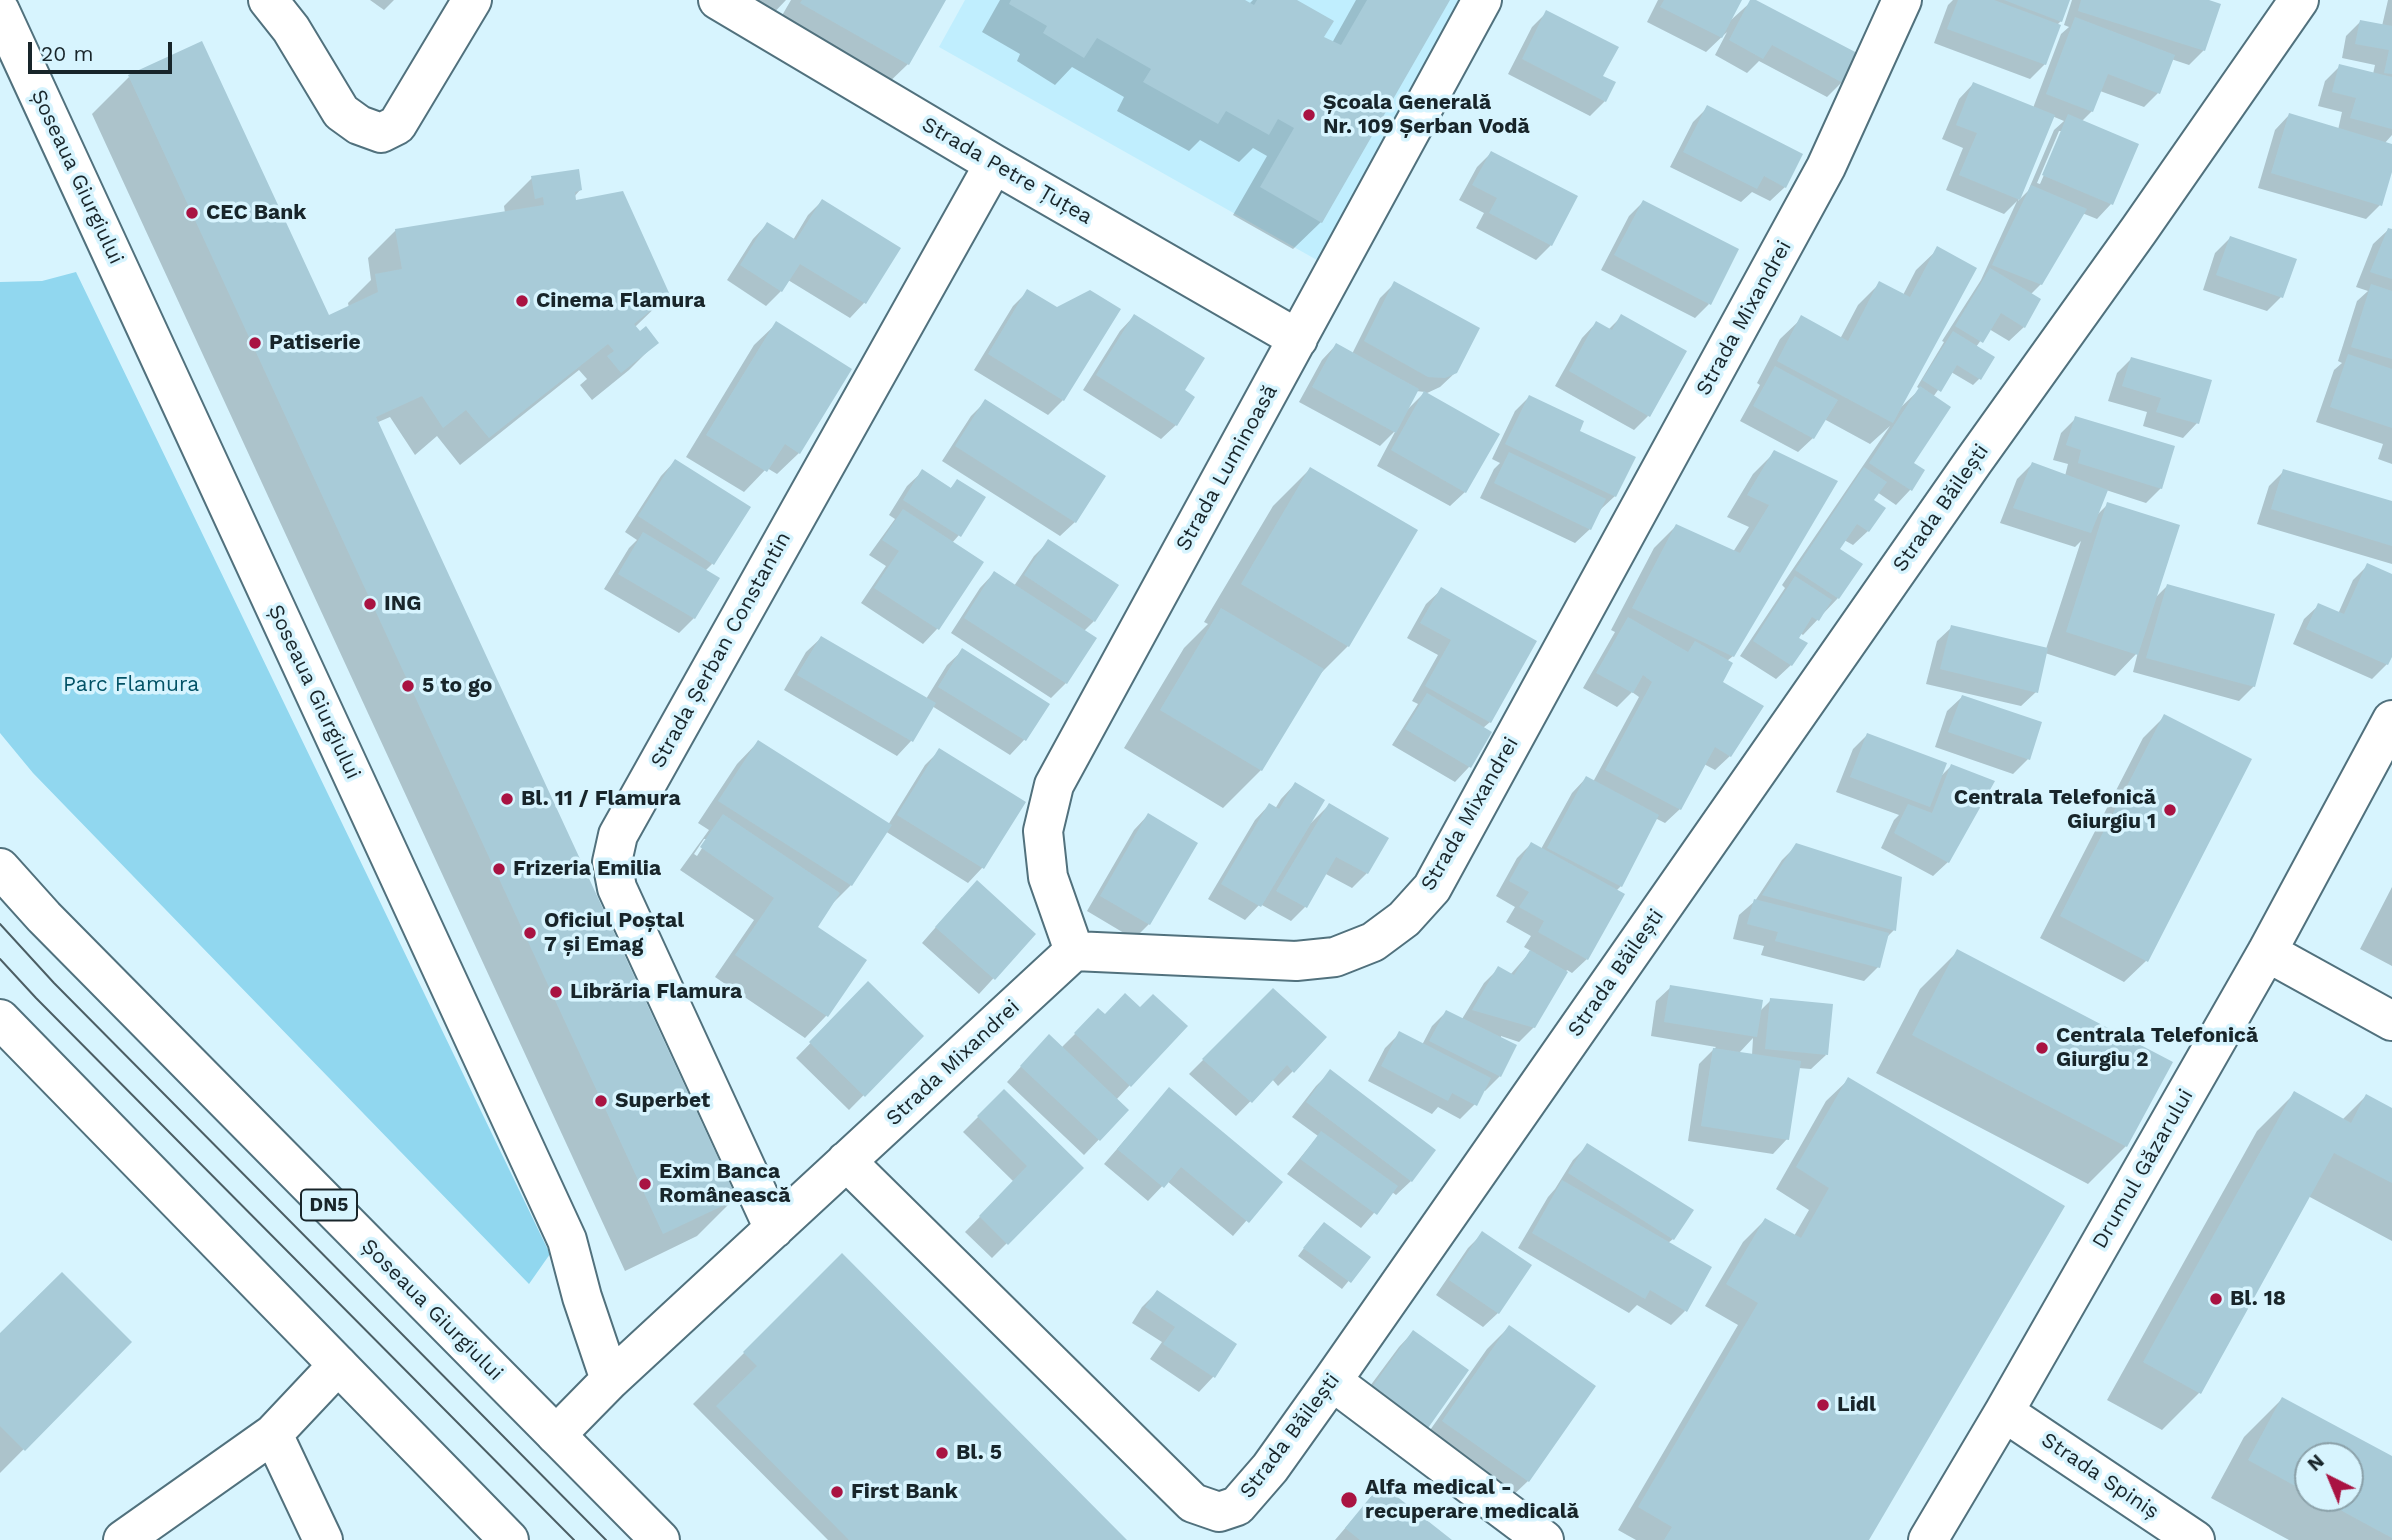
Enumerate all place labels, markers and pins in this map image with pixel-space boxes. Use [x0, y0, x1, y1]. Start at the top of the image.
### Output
place label: Școala Generală Nr. 109 Șerban Vodă [1323, 90, 1530, 140]
marker: Școala Generală Nr. 109 Șerban Vodă [1301, 107, 1317, 123]
place label: CEC Bank [206, 200, 306, 226]
marker: CEC Bank [184, 205, 200, 221]
place label: Cinema Flamura [536, 288, 705, 314]
marker: Cinema Flamura [514, 293, 530, 309]
place label: Patiserie [269, 330, 361, 356]
marker: Patiserie [247, 335, 263, 351]
place label: ING [384, 591, 421, 617]
marker: ING [362, 596, 378, 612]
place label: 5 to go [422, 673, 492, 699]
marker: 5 to go [400, 678, 416, 694]
place label: Centrala Telefonică Giurgiu 1 [1954, 785, 2156, 835]
place label: Bl. 11 / Flamura [521, 786, 681, 812]
marker: Bl. 11 / Flamura [499, 791, 515, 807]
marker: Centrala Telefonică Giurgiu 1 [2162, 802, 2178, 818]
place label: Frizeria Emilia [513, 856, 661, 882]
marker: Frizeria Emilia [491, 861, 507, 877]
place label: Oficiul Poștal 7 și Emag [544, 908, 684, 958]
marker: Oficiul Poștal 7 și Emag [522, 925, 538, 941]
place label: Librăria Flamura [570, 979, 742, 1005]
marker: Librăria Flamura [548, 984, 564, 1000]
place label: Centrala Telefonică Giurgiu 2 [2056, 1023, 2258, 1073]
marker: Centrala Telefonică Giurgiu 2 [2034, 1040, 2050, 1056]
place label: Superbet [615, 1088, 710, 1114]
marker: Superbet [593, 1093, 609, 1109]
place label: Exim Banca Românească [659, 1159, 790, 1209]
marker: Exim Banca Românească [637, 1176, 653, 1192]
place label: Bl. 18 [2230, 1286, 2286, 1312]
marker: Bl. 18 [2208, 1291, 2224, 1307]
place label: Lidl [1837, 1392, 1876, 1418]
marker: Lidl [1815, 1397, 1831, 1413]
place label: Bl. 5 [956, 1440, 1002, 1466]
marker: Bl. 5 [934, 1445, 950, 1461]
place label: Alfa medical - recuperare medicală [1365, 1475, 1579, 1525]
place label: First Bank [851, 1479, 958, 1505]
marker: First Bank [829, 1484, 845, 1500]
marker: Alfa medical - recuperare medicală [1339, 1490, 1359, 1510]

